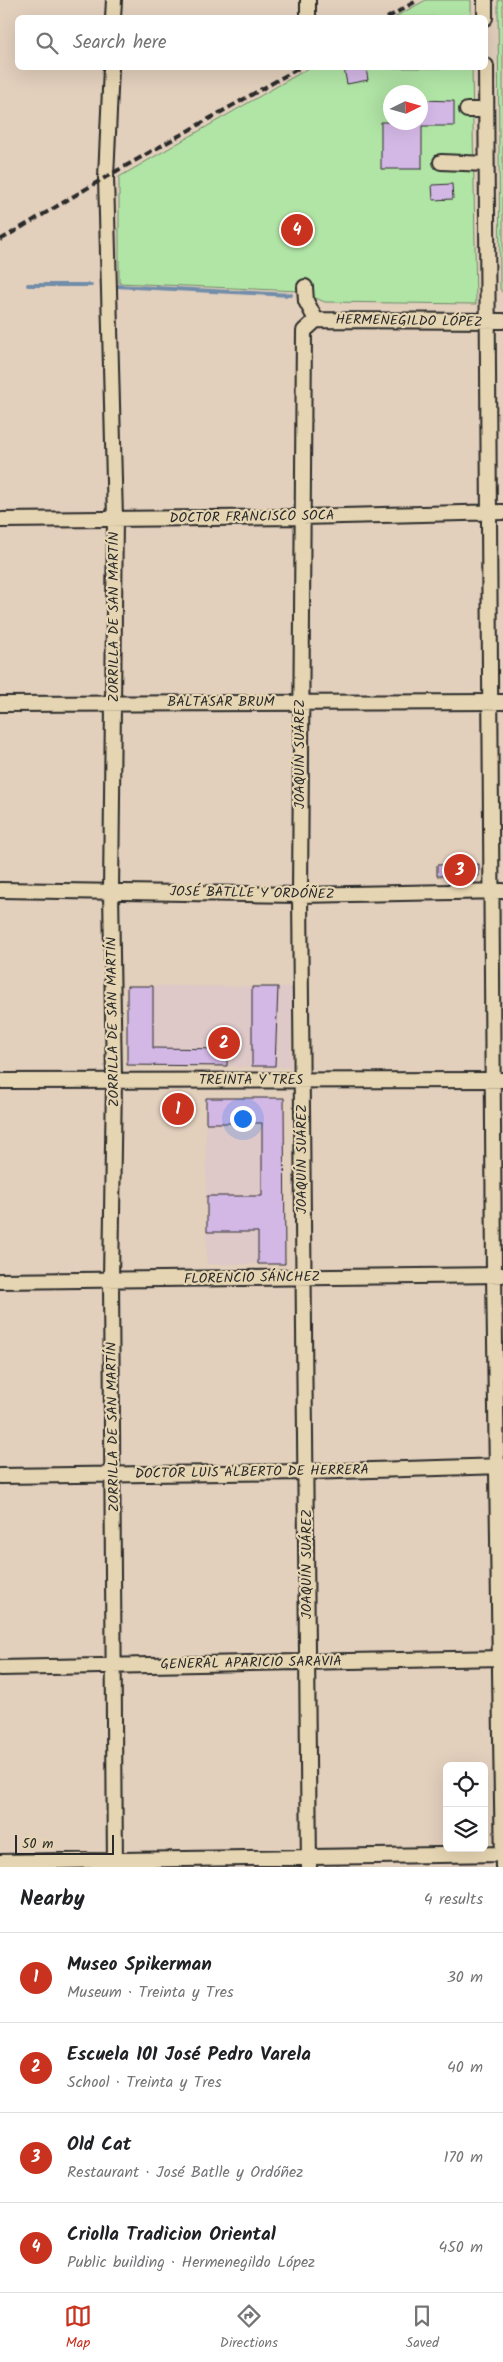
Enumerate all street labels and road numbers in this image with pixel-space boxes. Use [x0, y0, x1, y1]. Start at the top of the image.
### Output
street label: HERMENEGILDO LÓPEZ [335, 309, 483, 333]
street label: DOCTOR FRANCISCO SOCA [169, 505, 335, 529]
street label: ZORRILLA DE SAN MARTÍN [103, 531, 125, 702]
street label: BALTASAR BRUM [167, 691, 275, 713]
street label: JOAQUÍN SUÁREZ [289, 699, 311, 809]
street label: JOSÉ BATLLE Y ORDÓÑEZ [169, 881, 335, 905]
street label: ZORRILLA DE SAN MARTÍN [101, 936, 125, 1107]
street label: TREINTA Y TRES [199, 1069, 304, 1091]
street label: JOAQUÍN SUÁREZ [291, 1104, 313, 1214]
street label: FLORENCIO SÁNCHEZ [184, 1266, 320, 1290]
street label: ZORRILLA DE SAN MARTÍN [101, 1341, 125, 1512]
street label: DOCTOR LUIS ALBERTO DE HERRERA [135, 1459, 369, 1485]
street label: JOAQUÍN SUÁREZ [296, 1509, 318, 1619]
street label: GENERAL APARICIO SARAVIA [160, 1650, 342, 1676]

